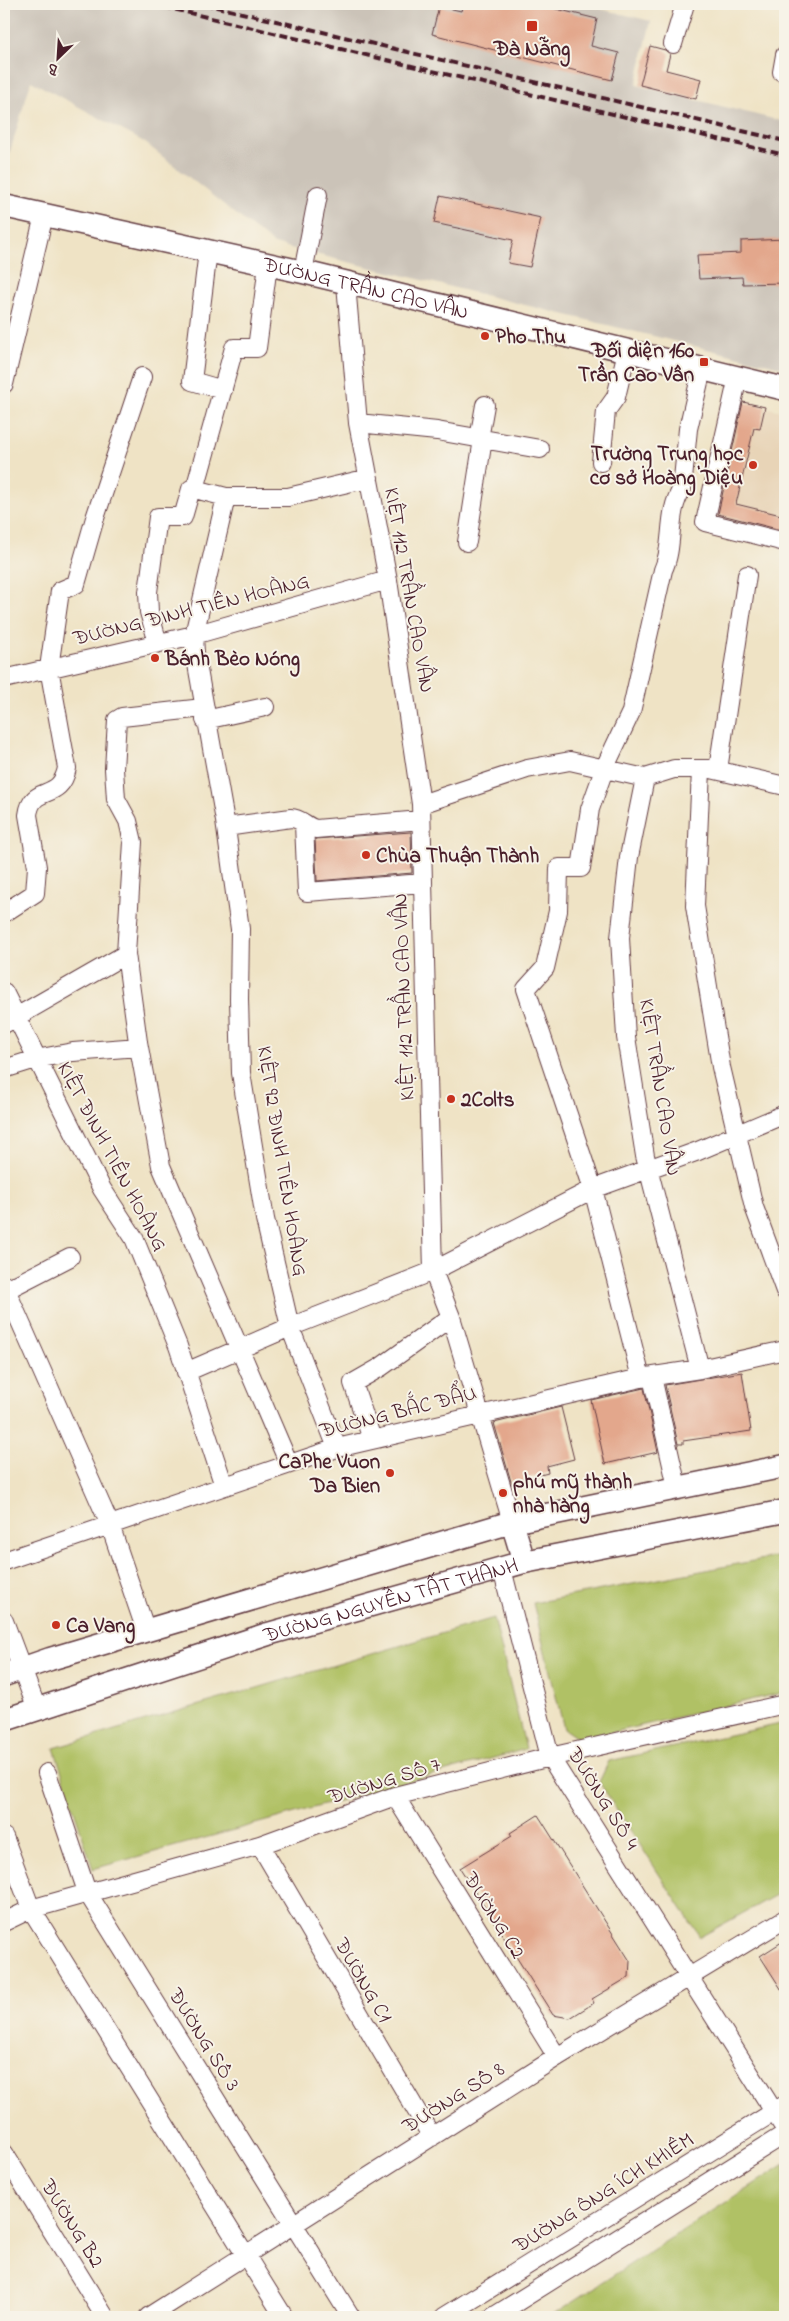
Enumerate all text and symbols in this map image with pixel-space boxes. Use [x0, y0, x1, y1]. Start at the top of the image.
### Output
marker: Đà Nẵng [525, 19, 539, 33]
north arrow [32, 32, 82, 82]
place label: Đà Nẵng [493, 35, 570, 67]
text: B [44, 57, 63, 80]
street label: ĐƯỜNG TRẦN CAO VÂN [259, 250, 471, 329]
place label: Pho Thu [495, 323, 566, 353]
marker: Pho Thu [479, 330, 491, 342]
place label: Đối diện 160 Trần Cao Vân [578, 337, 694, 391]
marker: Đối diện 160 Trần Cao Vân [698, 356, 710, 368]
place label: Trường Trung học cơ sở Hoàng Diệu [590, 440, 744, 496]
marker: Trường Trung học cơ sở Hoàng Diệu [747, 459, 759, 471]
street label: KIỆT 112 TRẦN CAO VÂN [375, 485, 446, 695]
street label: ĐƯỜNG ĐINH TIÊN HOÀNG [69, 567, 313, 655]
place label: Bánh Bèo Nóng [164, 645, 300, 677]
marker: Bánh Bèo Nóng [149, 652, 161, 664]
place label: Chùa Thuận Thành [376, 842, 539, 872]
marker: Chùa Thuận Thành [360, 849, 372, 861]
street label: KIỆT 112 TRẦN CAO VÂN [381, 893, 424, 1101]
street label: KIỆT TRẦN CAO VÂN [630, 996, 693, 1178]
street label: KIỆT 92 ĐINH TIÊN HOÀNG [248, 1044, 314, 1279]
street label: KIỆT ĐINH TIÊN HOÀNG [49, 1057, 174, 1257]
place label: 2Colts [460, 1086, 515, 1116]
marker: 2Colts [445, 1093, 457, 1105]
street label: ĐƯỜNG BẮC ĐẨU [315, 1374, 480, 1447]
place label: CaPhe Vuon Da Bien [279, 1448, 380, 1502]
marker: CaPhe Vuon Da Bien [384, 1467, 396, 1479]
place label: phú mỹ thành nhà hàng [513, 1468, 632, 1524]
marker: phú mỹ thành nhà hàng [497, 1487, 509, 1499]
street label: ĐƯỜNG NGUYỄN TẤT THÀNH [259, 1551, 522, 1652]
place label: Ca Vang [66, 1612, 135, 1644]
marker: Ca Vang [50, 1619, 62, 1631]
street label: ĐƯỜNG SỐ 4 [558, 1741, 646, 1857]
street label: ĐƯỜNG SỐ 7 [324, 1750, 445, 1814]
street label: ĐƯỜNG C2 [454, 1866, 532, 1965]
street label: ĐƯỜNG C1 [325, 1932, 399, 2029]
street label: ĐƯỜNG SỐ 3 [159, 1982, 247, 2097]
street label: ĐƯỜNG SỐ 8 [396, 2055, 511, 2143]
street label: ĐƯỜNG ÔNG ÍCH KHIÊM [507, 2126, 700, 2262]
street label: ĐƯỜNG B2 [32, 2173, 110, 2274]

